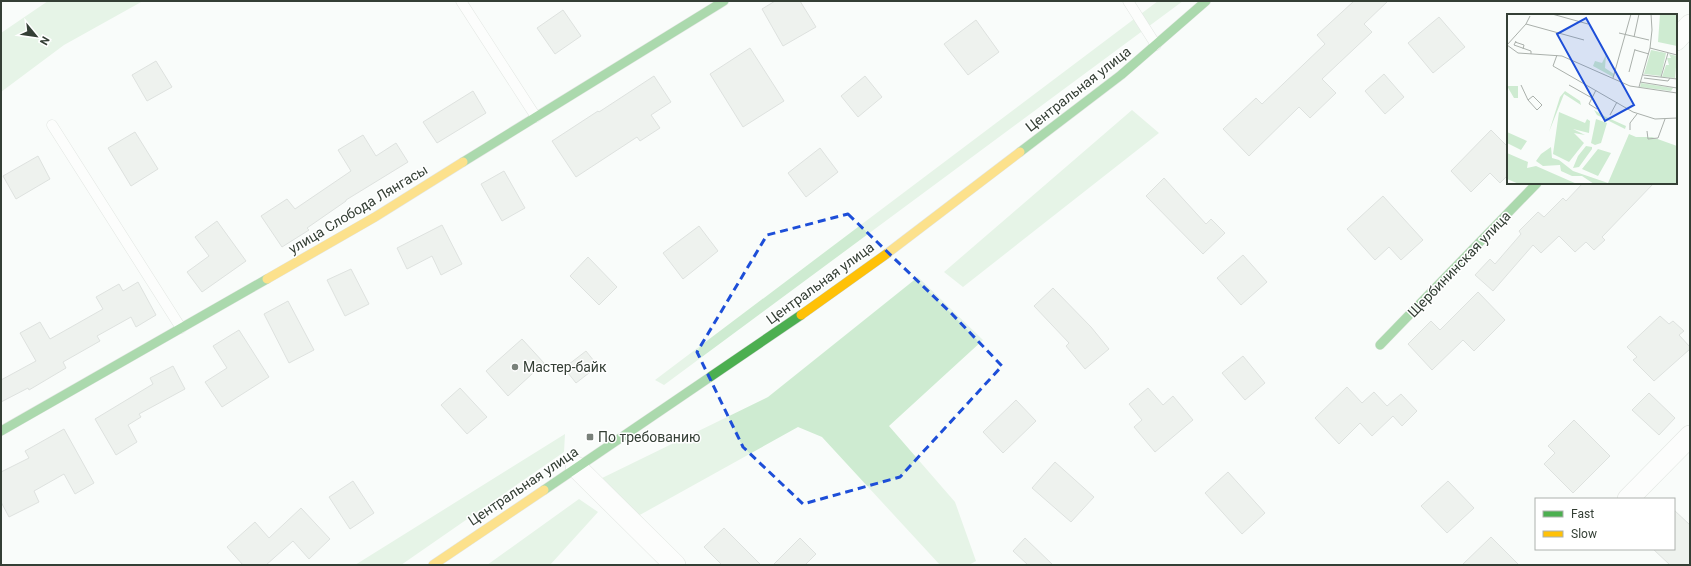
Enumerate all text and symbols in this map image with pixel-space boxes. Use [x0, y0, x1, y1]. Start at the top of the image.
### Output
inset map [1507, 14, 1677, 184]
north arrow [16, 16, 56, 56]
text: N [37, 34, 52, 47]
street label: Центральная улица [1022, 43, 1134, 135]
street label: улица Слобода Лянгасы [286, 161, 430, 257]
street label: Щербининская улица [1404, 208, 1514, 320]
street label: Центральная улица [763, 239, 877, 327]
place label: Мастер-байк [523, 359, 607, 375]
marker: Мастер-байк [510, 362, 520, 372]
place label: По требованию [598, 429, 700, 445]
marker: По требованию [585, 432, 595, 442]
street label: Центральная улица [465, 443, 581, 529]
legend [1535, 498, 1675, 550]
text: Fast [1571, 507, 1594, 521]
text: Slow [1571, 527, 1597, 541]

